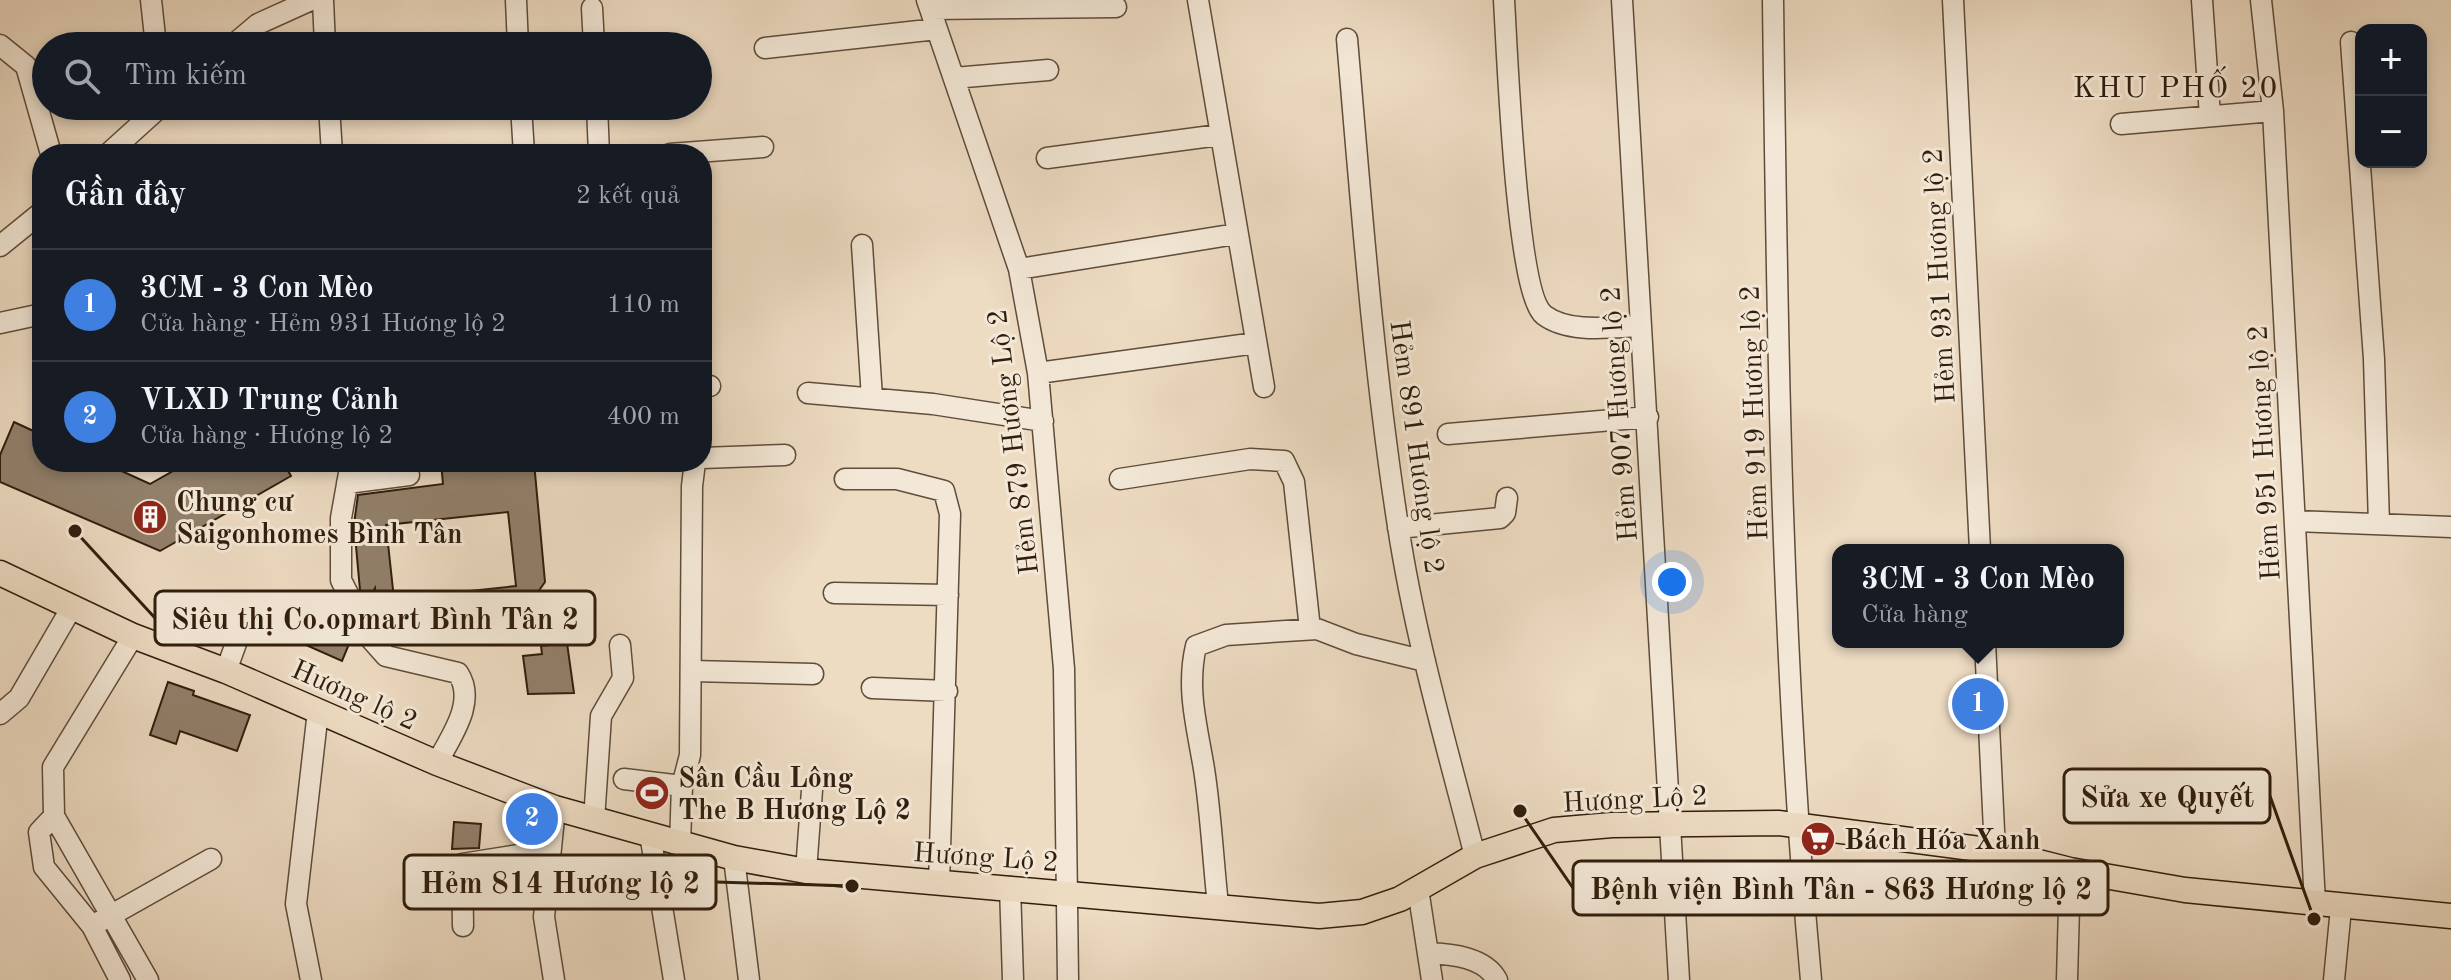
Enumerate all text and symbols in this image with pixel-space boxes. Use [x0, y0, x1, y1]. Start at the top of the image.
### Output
map controls [2355, 24, 2427, 168]
button: + [2355, 24, 2427, 96]
search box [32, 32, 712, 120]
icon: search [60, 54, 104, 98]
text: Tìm kiếm [124, 61, 247, 91]
district label: KHU PHỐ 20 [2073, 66, 2279, 104]
button: − [2355, 96, 2427, 168]
street label: Hẻm 931 Hương lộ 2 [1920, 147, 1962, 404]
text: Gần đây [64, 179, 187, 213]
text: 2 kết quả [576, 183, 680, 209]
text: 3CM - 3 Con Mèo [140, 274, 374, 304]
street label: Hẻm 919 Hương lộ 2 [1738, 284, 1774, 541]
street label: Hẻm 907 Hương lộ 2 [1598, 285, 1644, 543]
text: 1 [82, 292, 98, 318]
text: 110 m [607, 292, 680, 318]
street label: Hẻm 879 Hương Lộ 2 [985, 307, 1045, 576]
text: Cửa hàng · Hẻm 931 Hương lộ 2 [140, 311, 506, 337]
street label: Hẻm 891 Hương lộ 2 [1383, 319, 1447, 576]
street label: Hẻm 951 Hương lộ 2 [2245, 324, 2287, 581]
text: VLXD Trung Cảnh [140, 386, 399, 416]
text: 2 [82, 404, 98, 430]
text: 400 m [607, 404, 680, 430]
text: Cửa hàng · Hương lộ 2 [140, 423, 393, 449]
place label: Chung cư Saigonhomes Bình Tân [176, 490, 463, 550]
building icon: Chung cư Saigonhomes Bình Tân [131, 498, 169, 536]
popup [1832, 544, 2124, 648]
your location [1652, 562, 1692, 602]
text: 3CM - 3 Con Mèo [1861, 565, 2095, 595]
callout: Siêu thị Co.opmart Bình Tân 2 [155, 591, 595, 645]
text: Cửa hàng [1861, 602, 1968, 628]
text: Siêu thị Co.opmart Bình Tân 2 [171, 606, 579, 636]
street label: Hương lộ 2 [287, 657, 421, 737]
pin: 1 [1952, 674, 2004, 734]
place label: Sân Cầu Lông The B Hương Lộ 2 [678, 761, 911, 826]
callout: Sửa xe Quyết [2064, 769, 2270, 823]
sports icon: Sân Cầu Lông The B Hương Lộ 2 [633, 774, 671, 812]
text: Sửa xe Quyết [2080, 781, 2254, 814]
street label: Hương Lộ 2 [1562, 783, 1709, 819]
pin: 2 [506, 789, 558, 849]
supermarket icon: Bách Hóa Xanh [1799, 820, 1837, 858]
place label: Bách Hóa Xanh [1844, 828, 2040, 856]
street label: Hương Lộ 2 [912, 840, 1059, 878]
callout: Hẻm 814 Hương lộ 2 [404, 855, 716, 909]
callout: Bệnh viện Bình Tân - 863 Hương lộ 2 [1573, 861, 2108, 915]
text: Hẻm 814 Hương lộ 2 [420, 870, 700, 900]
text: Bệnh viện Bình Tân - 863 Hương lộ 2 [1590, 876, 2092, 906]

